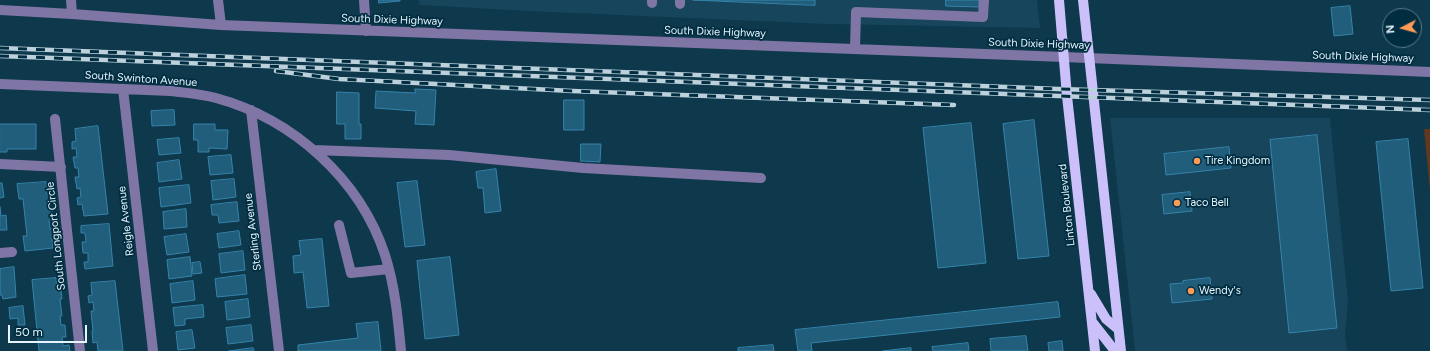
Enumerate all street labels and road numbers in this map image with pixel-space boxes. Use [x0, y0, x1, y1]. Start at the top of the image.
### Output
street label: South Dixie Highway [341, 12, 443, 28]
street label: South Dixie Highway [664, 24, 766, 40]
street label: South Dixie Highway [988, 36, 1090, 52]
street label: South Dixie Highway [1312, 49, 1414, 65]
street label: South Swinton Avenue [84, 68, 198, 90]
street label: Linton Boulevard [1056, 163, 1078, 247]
street label: South Longport Circle [44, 181, 68, 291]
street label: Reigle Avenue [115, 185, 137, 257]
street label: Sterling Avenue [242, 192, 264, 272]

